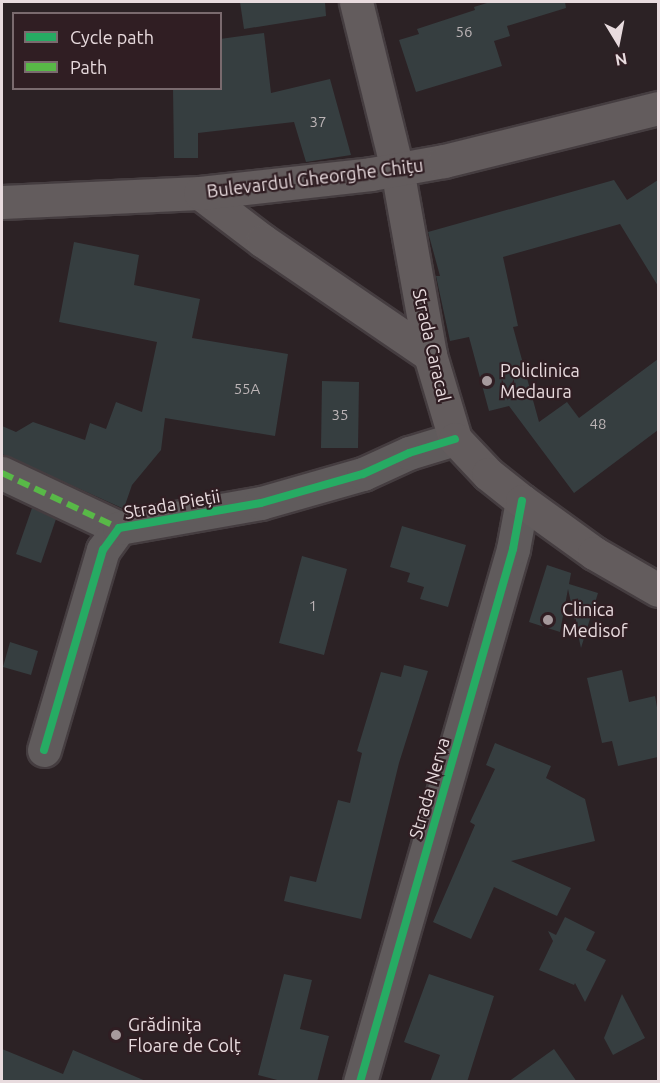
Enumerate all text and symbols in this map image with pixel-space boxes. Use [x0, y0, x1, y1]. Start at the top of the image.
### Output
legend [12, 12, 222, 90]
north arrow [588, 12, 648, 72]
house number: 56 [456, 23, 472, 41]
text: Cycle path [70, 27, 154, 47]
text: N [614, 50, 629, 70]
text: Path [70, 57, 107, 77]
house number: 37 [310, 113, 326, 131]
street label: Bulevardul Gheorghe Chițu [205, 154, 425, 202]
street label: Strada Caracal [409, 286, 455, 404]
place label: Policlinica Medaura [500, 360, 580, 403]
marker: Policlinica Medaura [478, 372, 496, 390]
house number: 55A [234, 380, 260, 398]
house number: 35 [332, 406, 348, 424]
house number: 48 [590, 415, 606, 433]
street label: Strada Pieții [122, 485, 222, 523]
house number: 1 [309, 597, 317, 615]
place label: Clinica Medisof [562, 599, 628, 642]
marker: Clinica Medisof [539, 611, 557, 629]
street label: Strada Nerva [404, 735, 454, 841]
place label: Grădinița Floare de Colț [128, 1014, 241, 1056]
marker: Grădinița Floare de Colț [109, 1028, 123, 1042]

